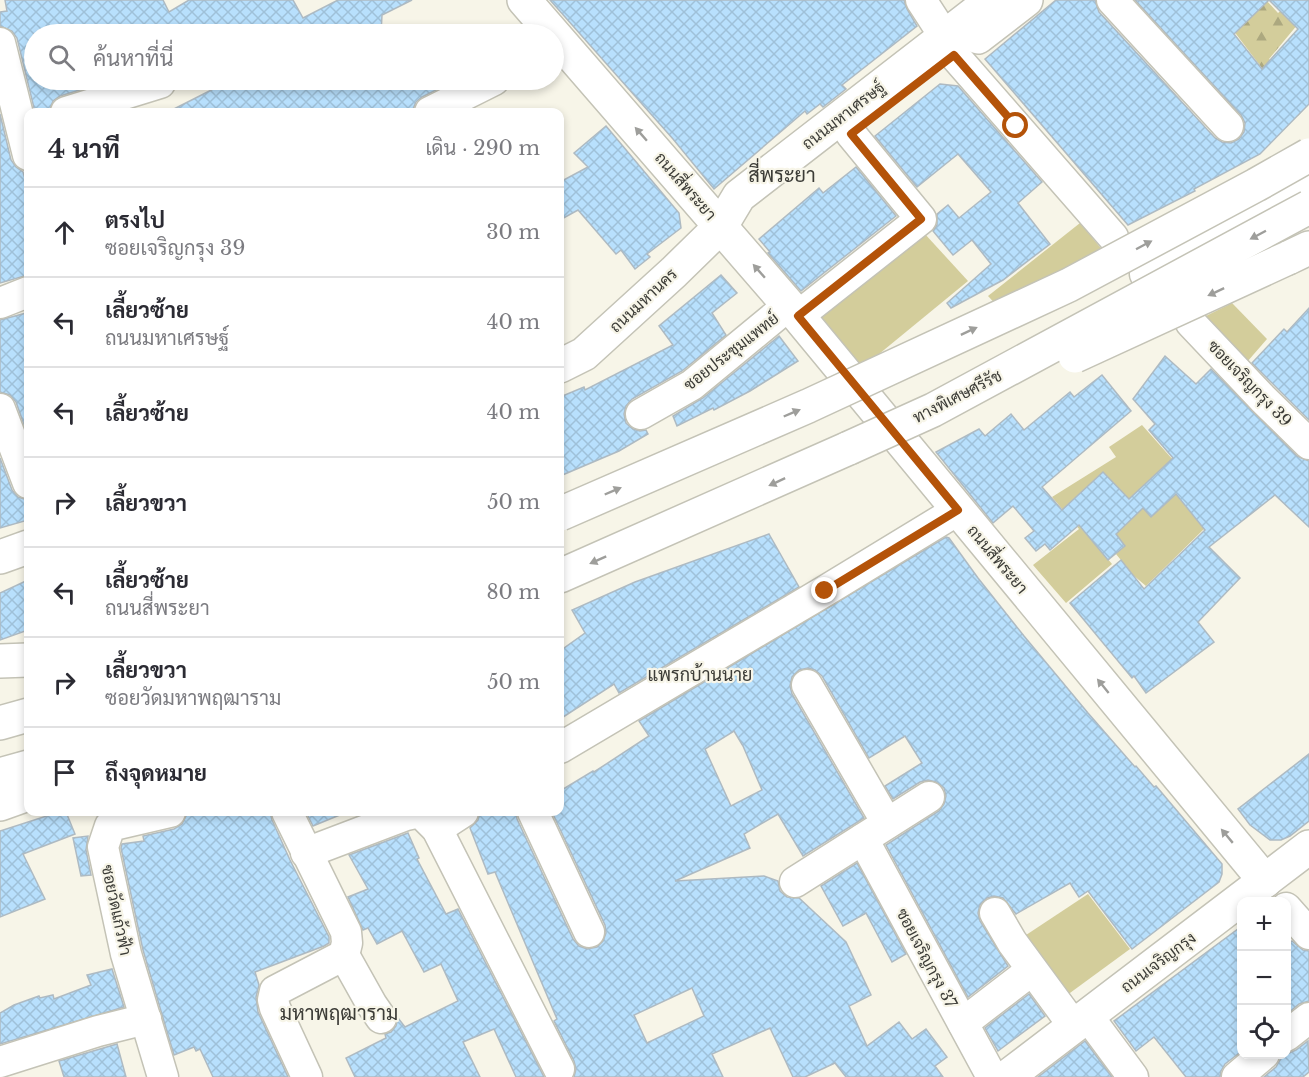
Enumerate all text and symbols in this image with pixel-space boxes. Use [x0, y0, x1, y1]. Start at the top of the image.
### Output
search box [24, 24, 564, 90]
icon: search [45, 41, 78, 74]
text: ค้นหาที่นี่ [93, 45, 173, 72]
street label: ถนนมหาเศรษฐ์ [797, 75, 889, 154]
route start [1002, 112, 1028, 138]
one-way arrow [634, 127, 648, 142]
text: 4 นาที [48, 133, 120, 165]
text: เดิน · 290 m [425, 136, 540, 160]
street label: ถนนสี่พระยา [651, 145, 724, 224]
district label: สี่พระยา [748, 158, 816, 187]
text: ตรงไป [105, 207, 165, 234]
icon: ahead [48, 216, 81, 249]
text: 30 m [486, 220, 540, 244]
one-way arrow [1249, 230, 1266, 240]
text: ซอยเจริญกรุง 39 [105, 236, 245, 260]
one-way arrow [1136, 240, 1153, 250]
one-way arrow [753, 263, 766, 279]
street label: ถนนมหานคร [605, 264, 681, 336]
one-way arrow [1208, 287, 1225, 296]
text: เลี้ยวซ้าย [105, 297, 189, 324]
icon: left [48, 306, 81, 339]
street label: ซอยประชุมแพทย์ [678, 306, 784, 396]
text: 40 m [487, 310, 540, 334]
text: ถนนมหาเศรษฐ์ [105, 326, 229, 350]
one-way arrow [961, 327, 978, 336]
street label: ซอยเจริญกรุง 39 [1202, 336, 1296, 432]
street label: ทางพิเศษศรีรัช [909, 364, 1005, 427]
icon: left [48, 396, 81, 429]
text: เลี้ยวซ้าย [105, 400, 189, 427]
text: 40 m [487, 400, 540, 424]
one-way arrow [783, 408, 801, 417]
one-way arrow [768, 477, 785, 486]
icon: right [48, 486, 81, 519]
one-way arrow [605, 486, 622, 495]
text: เลี้ยวขวา [105, 490, 187, 517]
text: 50 m [487, 490, 540, 514]
street label: ถนนสี่พระยา [963, 518, 1036, 597]
one-way arrow [589, 555, 607, 565]
text: เลี้ยวซ้าย [105, 567, 189, 594]
icon: left [48, 576, 81, 609]
route end [811, 577, 837, 603]
text: 80 m [486, 580, 540, 604]
text: ถนนสี่พระยา [105, 596, 210, 620]
text: เลี้ยวขวา [105, 657, 187, 684]
district label: แพรกบ้านนาย [648, 663, 752, 686]
icon: right [48, 666, 81, 699]
text: 50 m [487, 670, 540, 694]
one-way arrow [1097, 679, 1110, 694]
text: ซอยวัดมหาพฤฒาราม [105, 686, 281, 710]
icon: arrive [48, 756, 81, 789]
text: ถึงจุดหมาย [105, 760, 207, 787]
one-way arrow [1221, 828, 1234, 844]
street label: ซอยวัดแก้วฟ้า [98, 863, 136, 957]
map controls [1237, 897, 1291, 1059]
button: + [1237, 897, 1291, 951]
street label: ซอยเจริญกรุง 37 [891, 905, 962, 1013]
street label: ถนนเจริญกรุง [1117, 927, 1201, 998]
button: − [1237, 951, 1291, 1005]
district label: มหาพฤฒาราม [280, 1001, 398, 1025]
button: locate [1237, 1005, 1291, 1059]

